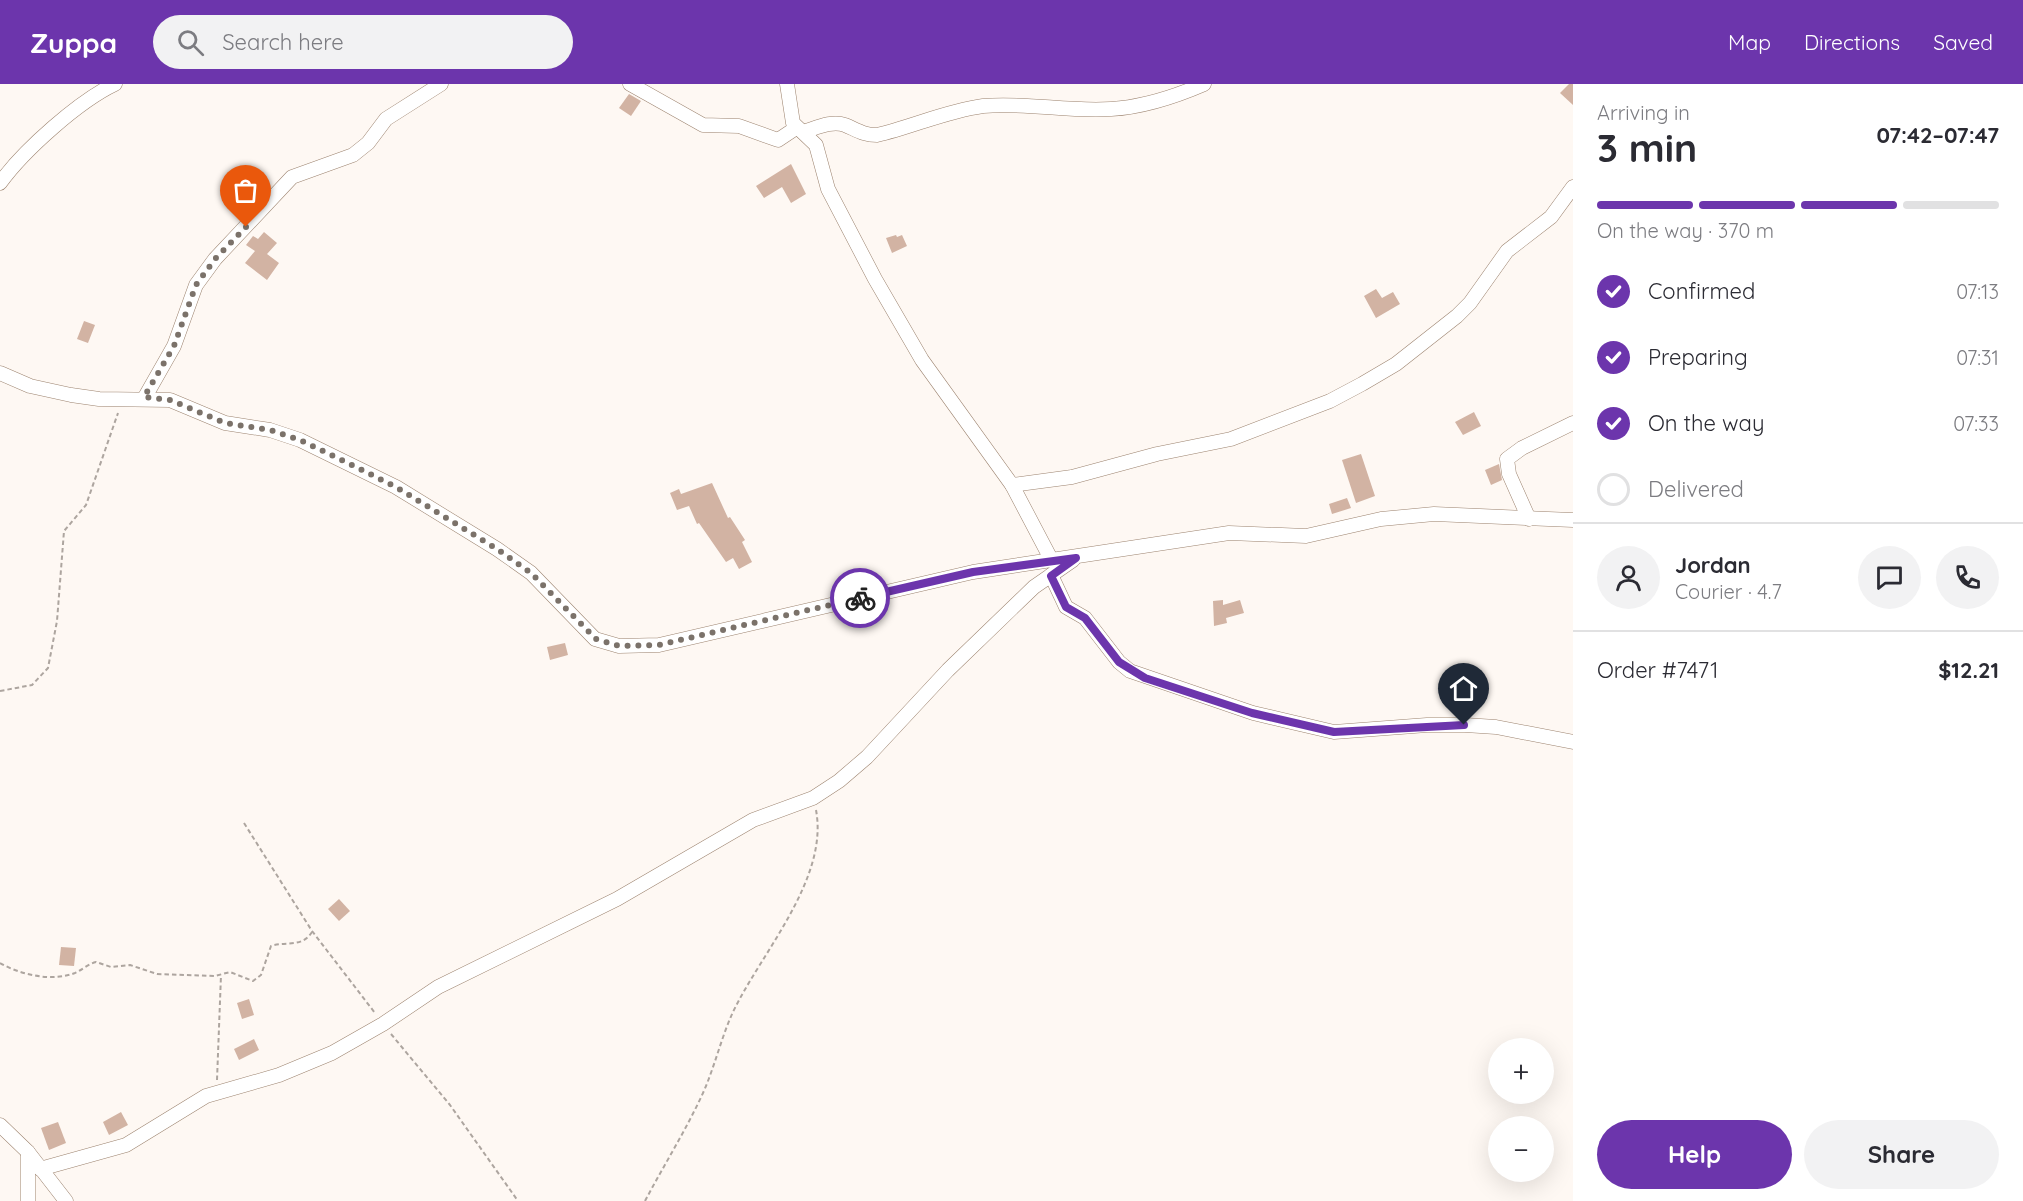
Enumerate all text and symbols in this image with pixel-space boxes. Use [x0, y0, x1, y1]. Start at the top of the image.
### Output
search box [153, 15, 573, 69]
text: Zuppa [30, 25, 117, 60]
icon: search [174, 26, 207, 59]
text: Search here [222, 28, 344, 56]
text: Map [1728, 29, 1771, 55]
text: Directions [1804, 29, 1900, 55]
text: Saved [1933, 29, 1993, 55]
text: Arriving in [1597, 100, 1690, 125]
text: 07:42–07:47 [1876, 121, 1999, 149]
text: 3 min [1597, 123, 1697, 172]
pin [220, 165, 271, 227]
icon: bag [229, 174, 262, 207]
text: On the way · 370 m [1597, 218, 1774, 243]
icon: check [1597, 275, 1630, 308]
text: Confirmed [1648, 277, 1755, 305]
text: 07:13 [1956, 279, 1999, 304]
icon: check [1597, 341, 1630, 374]
text: Preparing [1648, 343, 1748, 371]
text: 07:31 [1956, 345, 1999, 370]
icon: check [1597, 407, 1630, 440]
text: On the way [1648, 409, 1764, 437]
text: 07:33 [1953, 411, 1999, 436]
text: Delivered [1648, 475, 1744, 503]
button: person [1597, 546, 1660, 609]
button: chat [1858, 546, 1921, 609]
button: phone [1936, 546, 1999, 609]
text: Jordan [1675, 551, 1751, 579]
courier [830, 568, 890, 628]
text: Courier · 4.7 [1675, 579, 1782, 604]
icon: bike [844, 582, 877, 615]
text: Order #7471 [1597, 656, 1718, 684]
text: $12.21 [1938, 656, 1999, 684]
pin [1438, 663, 1489, 725]
icon: home [1447, 672, 1480, 705]
map controls [1488, 1038, 1554, 1182]
button: + [1488, 1038, 1554, 1104]
button: − [1488, 1116, 1554, 1182]
button: Help [1597, 1120, 1792, 1189]
button: Share [1804, 1120, 1999, 1189]

